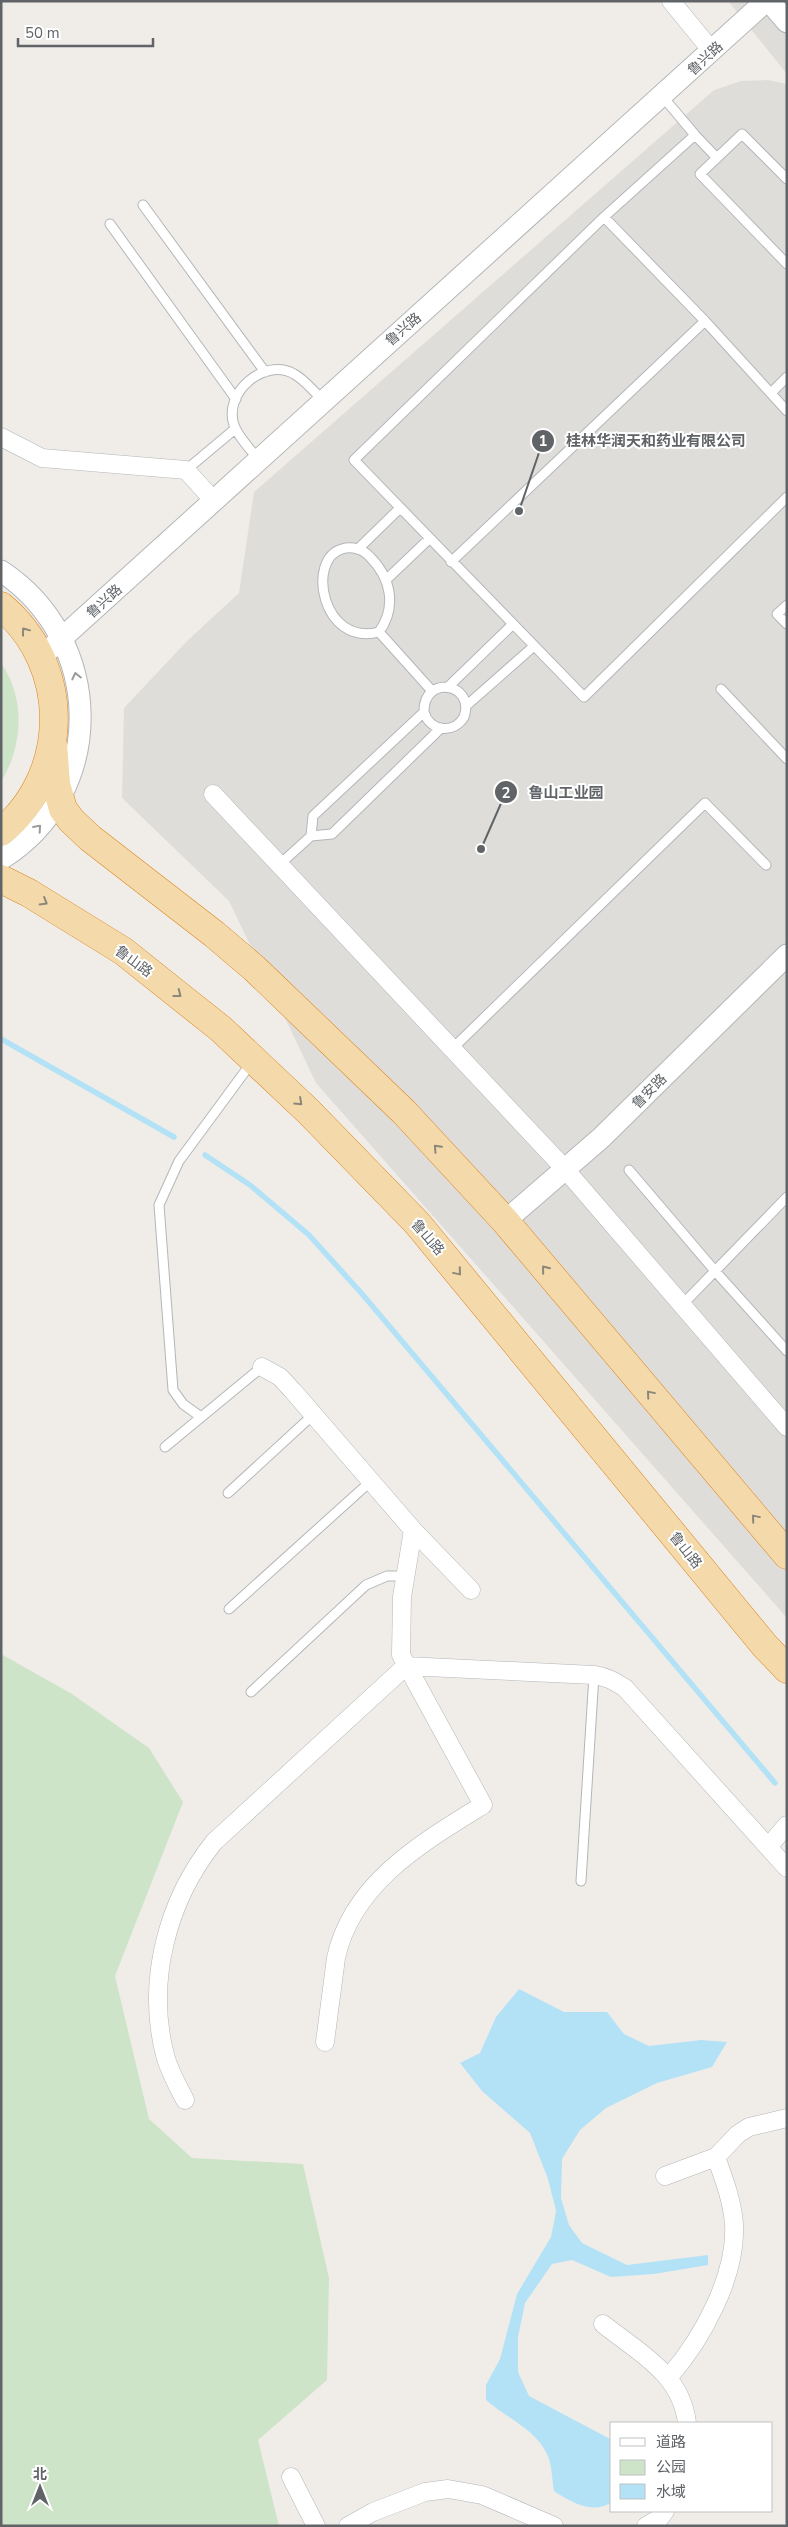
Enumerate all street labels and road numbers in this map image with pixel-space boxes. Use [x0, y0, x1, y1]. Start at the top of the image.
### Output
street label: 鲁兴路 [684, 37, 727, 80]
street label: 鲁兴路 [381, 308, 425, 350]
street label: 鲁兴路 [82, 580, 126, 622]
street label: 鲁山路 [111, 941, 156, 981]
street label: 鲁安路 [628, 1070, 671, 1113]
street label: 鲁山路 [407, 1215, 449, 1259]
street label: 鲁山路 [665, 1528, 706, 1573]

